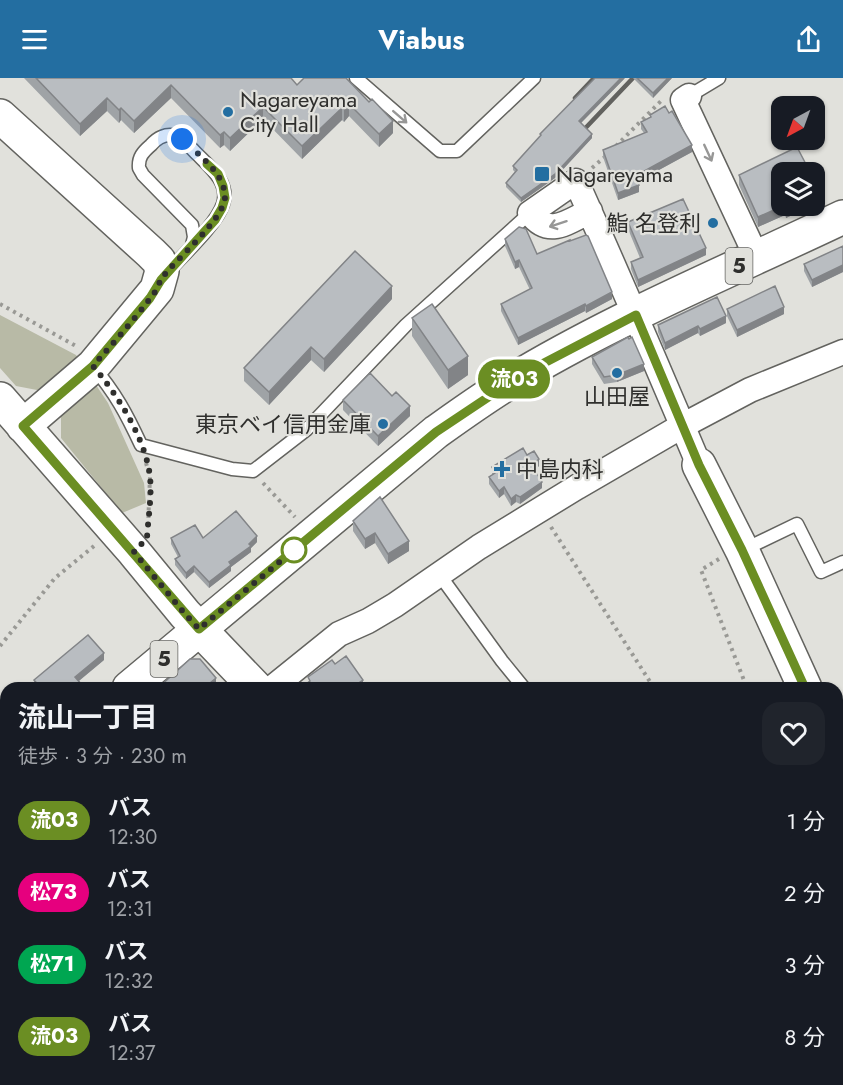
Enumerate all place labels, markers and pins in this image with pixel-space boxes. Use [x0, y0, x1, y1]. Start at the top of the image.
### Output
place label: Nagareyama City Hall [240, 83, 357, 140]
marker: Nagareyama City Hall [221, 105, 235, 119]
place label: Nagareyama [556, 158, 673, 190]
marker: Nagareyama [533, 165, 551, 183]
place label: 鮨 名登利 [606, 207, 701, 239]
marker: 鮨 名登利 [706, 216, 720, 230]
marker: 山田屋 [610, 366, 624, 380]
place label: 山田屋 [584, 380, 650, 412]
place label: 東京ベイ信用金庫 [195, 408, 371, 440]
marker: 東京ベイ信用金庫 [376, 417, 390, 431]
place label: 中島内科 [516, 453, 604, 485]
marker: 中島内科 [493, 460, 511, 478]
unlabelled marker [281, 537, 307, 563]

